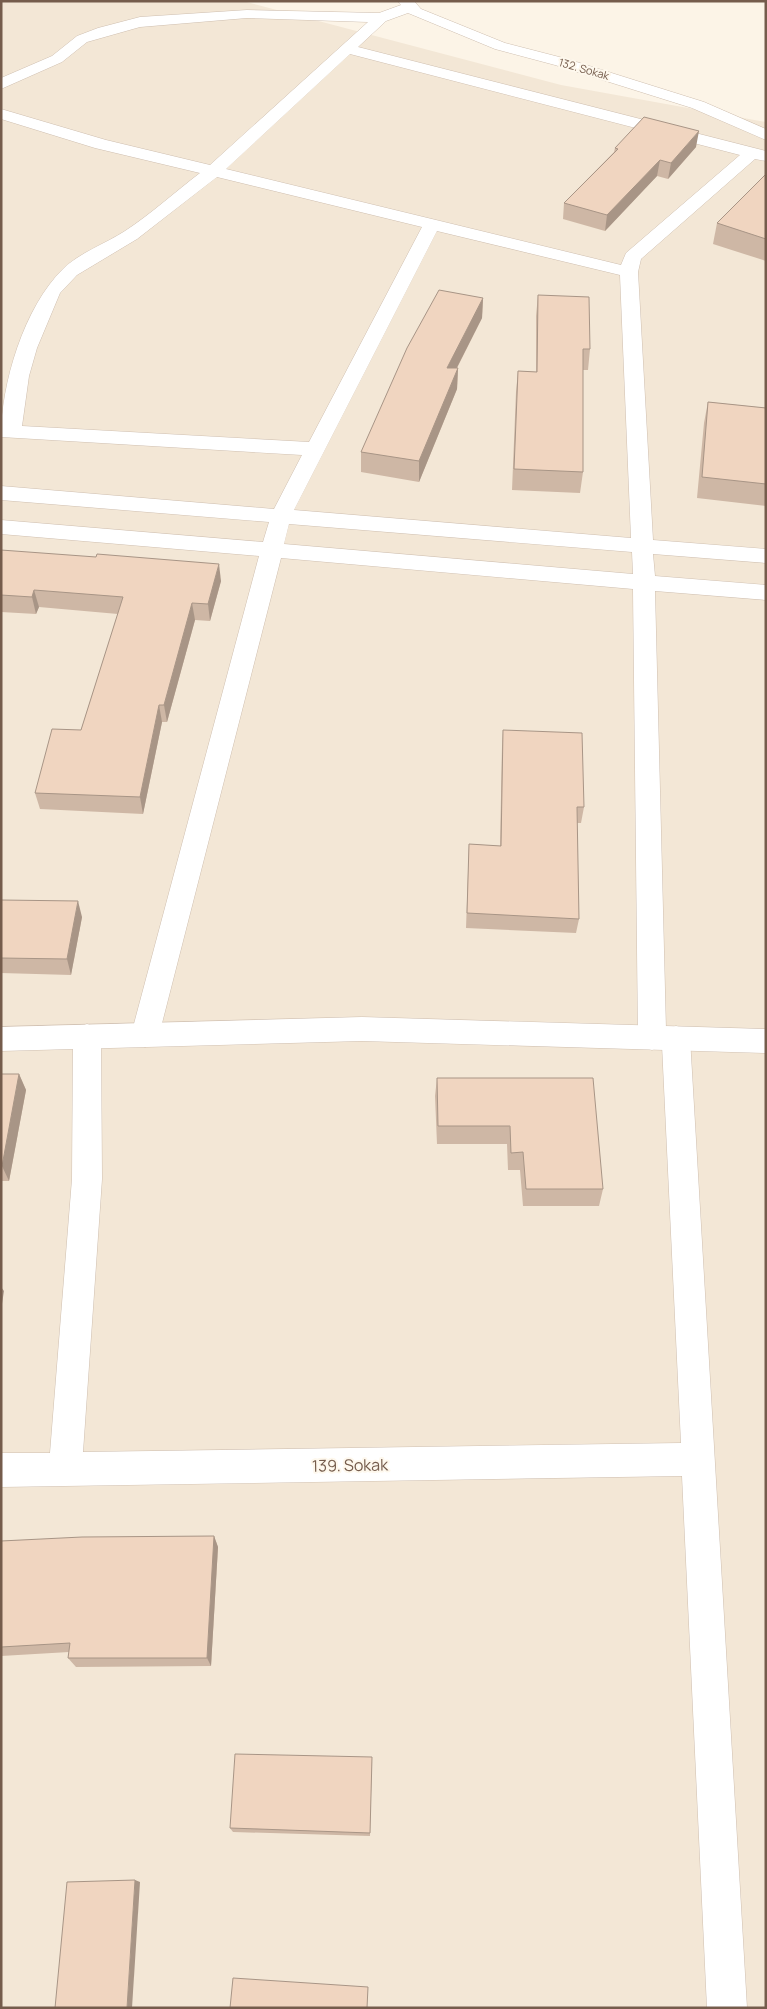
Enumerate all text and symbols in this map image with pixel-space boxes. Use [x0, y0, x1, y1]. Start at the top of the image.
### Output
street label: 132. Sokak [557, 54, 612, 83]
street label: 139. Sokak [312, 1453, 389, 1477]

